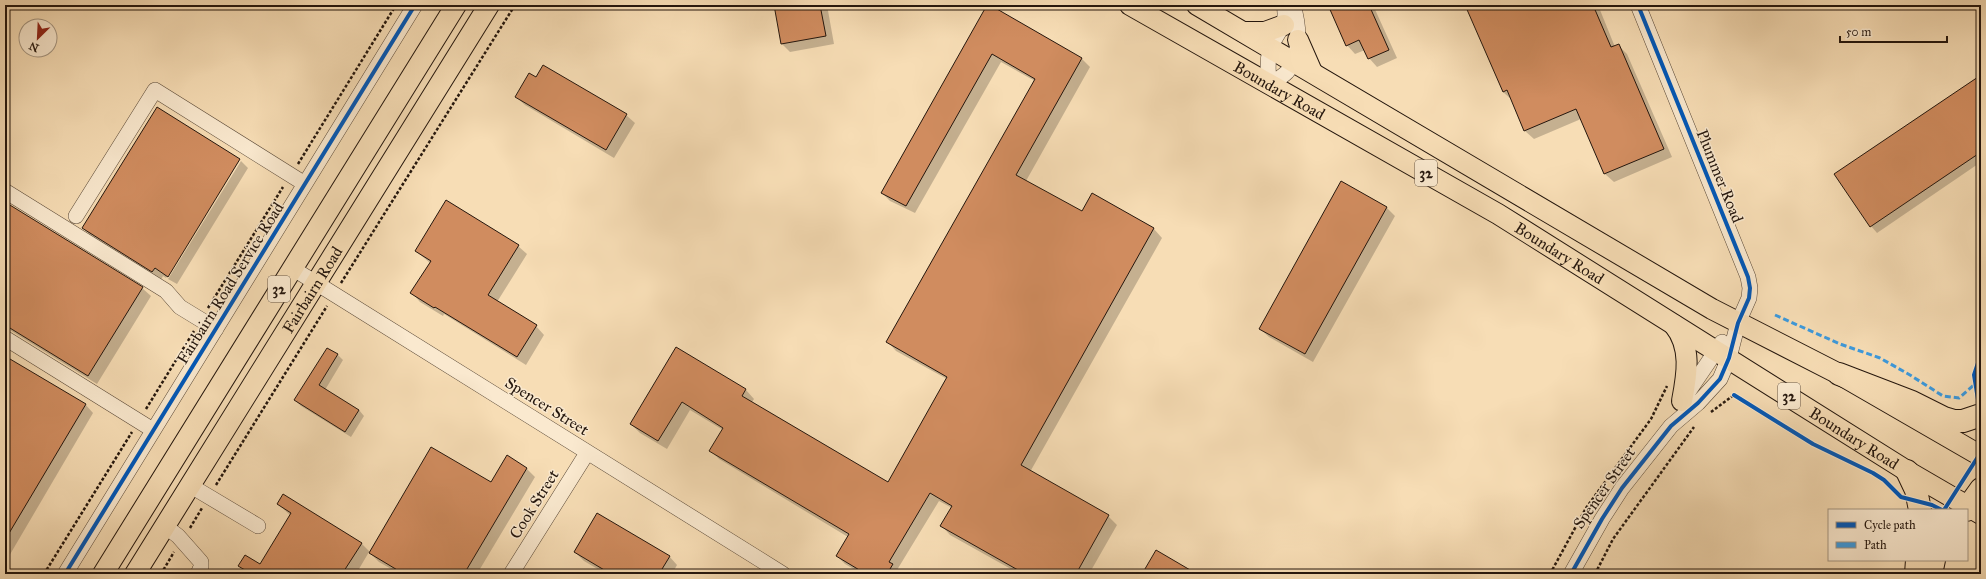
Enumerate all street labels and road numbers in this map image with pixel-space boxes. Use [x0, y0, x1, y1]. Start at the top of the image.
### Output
street label: Boundary Road [1231, 57, 1329, 123]
street label: Plummer Road [1693, 127, 1747, 225]
road number: 32 [1415, 160, 1437, 186]
street label: Fairbairn Road Service Road [172, 199, 288, 367]
street label: Boundary Road [1511, 218, 1608, 288]
street label: Fairbairn Road [278, 243, 346, 336]
road number: 32 [268, 276, 290, 302]
street label: Spencer Street [502, 373, 593, 439]
road number: 32 [1778, 383, 1800, 409]
street label: Boundary Road [1806, 403, 1902, 473]
street label: Spencer Street [1569, 443, 1639, 532]
street label: Cook Street [505, 466, 563, 542]

